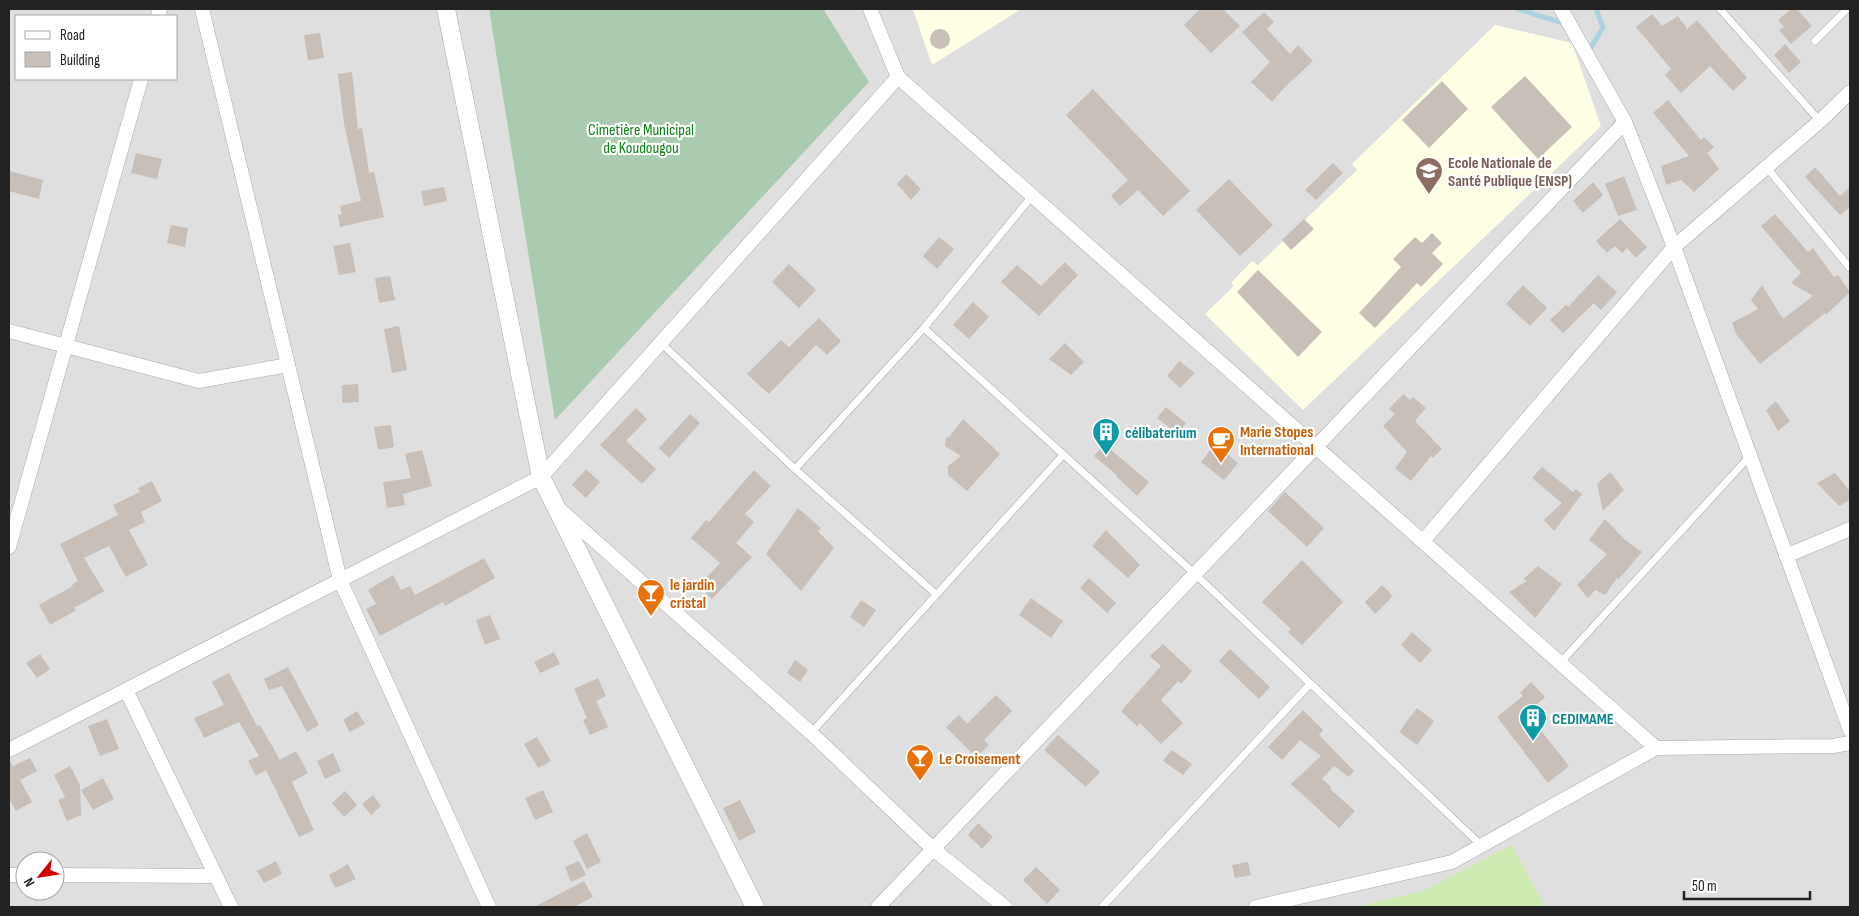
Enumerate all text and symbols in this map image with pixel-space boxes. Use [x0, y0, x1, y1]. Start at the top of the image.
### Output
legend [15, 15, 178, 80]
text: Road [60, 26, 85, 45]
text: Building [60, 51, 100, 70]
park label: Cimetière Municipal de Koudougou [588, 121, 694, 158]
place label: Ecole Nationale de Santé Publique (ENSP) [1448, 154, 1572, 191]
school or university icon: Ecole Nationale de Santé Publique (ENSP) [1414, 156, 1444, 195]
building icon: célibaterium [1091, 417, 1121, 456]
place label: Marie Stopes International [1240, 423, 1314, 460]
place label: célibaterium [1125, 424, 1197, 443]
cafe icon: Marie Stopes International [1206, 425, 1236, 464]
place label: le jardin cristal [670, 576, 714, 613]
bar icon: le jardin cristal [636, 578, 666, 617]
building icon: CEDIMAME [1518, 703, 1548, 742]
place label: CEDIMAME [1552, 710, 1614, 729]
bar icon: Le Croisement [905, 743, 935, 782]
place label: Le Croisement [939, 750, 1021, 769]
north arrow [15, 851, 65, 901]
scale bar [1684, 868, 1810, 900]
text: N [20, 875, 38, 890]
text: 50 m [1692, 877, 1717, 896]

